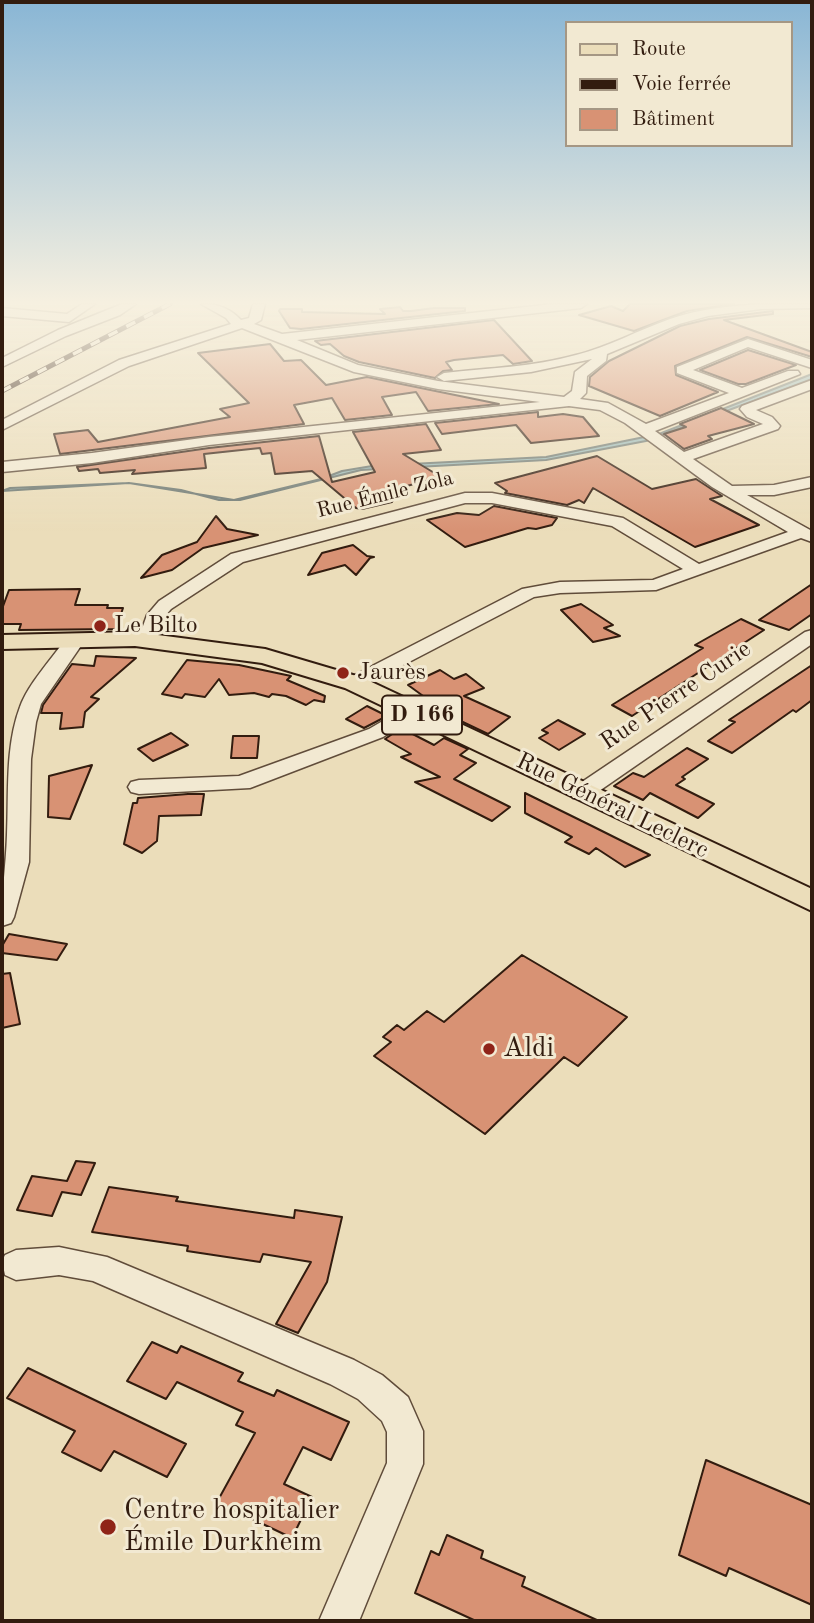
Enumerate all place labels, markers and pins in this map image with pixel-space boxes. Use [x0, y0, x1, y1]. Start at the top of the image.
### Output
place label: Le Bilto [114, 612, 198, 640]
marker: Le Bilto [92, 618, 108, 634]
place label: Jaurès [357, 659, 426, 687]
marker: Jaurès [335, 665, 351, 681]
place label: Aldi [503, 1032, 554, 1066]
marker: Aldi [481, 1041, 497, 1057]
place label: Centre hospitalier Émile Durkheim [124, 1494, 339, 1560]
marker: Centre hospitalier Émile Durkheim [98, 1517, 118, 1537]

